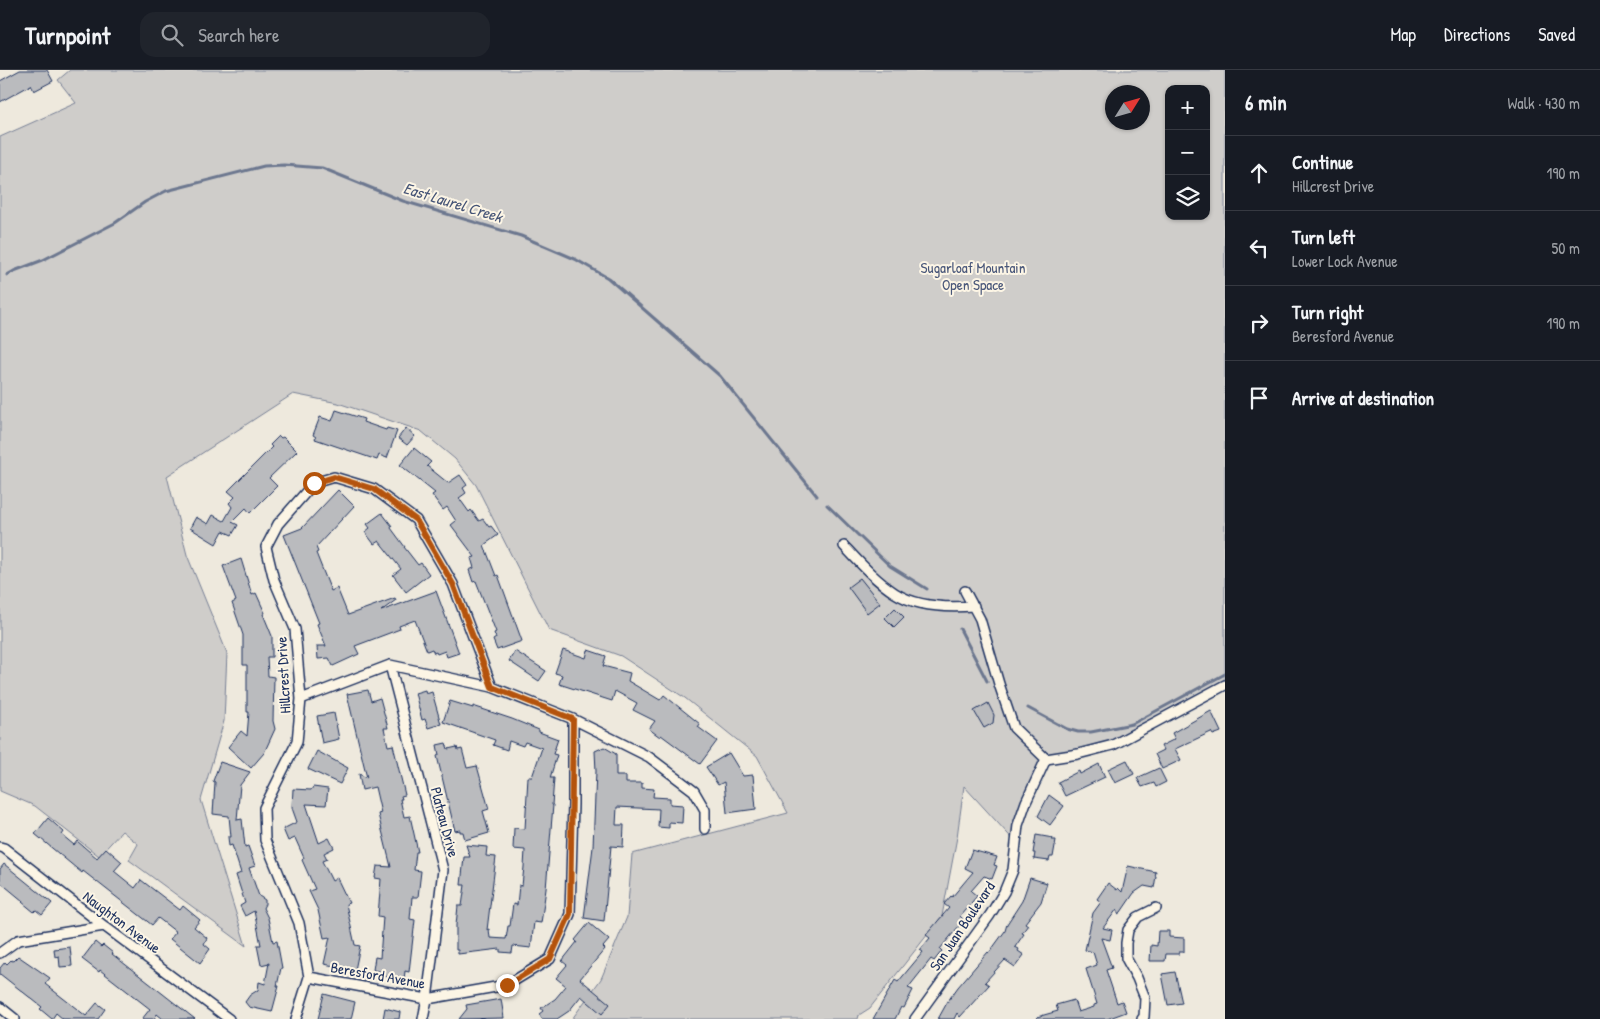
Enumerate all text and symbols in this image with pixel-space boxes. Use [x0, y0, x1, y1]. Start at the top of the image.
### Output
search box [140, 12, 490, 57]
text: Turnpoint [25, 19, 110, 51]
icon: search [158, 21, 186, 49]
text: Search here [198, 22, 280, 48]
text: Map [1391, 22, 1416, 47]
text: Directions [1444, 22, 1510, 47]
text: Saved [1538, 22, 1575, 47]
north arrow [1105, 85, 1150, 130]
map controls [1165, 85, 1210, 220]
button: + [1165, 85, 1210, 130]
text: 6 min [1245, 88, 1287, 117]
text: Walk · 430 m [1508, 92, 1580, 114]
button: − [1165, 130, 1210, 175]
text: Continue [1292, 149, 1353, 175]
icon: ahead [1245, 159, 1273, 187]
text: 190 m [1547, 162, 1580, 184]
button: layers [1165, 175, 1210, 220]
text: Hillcrest Drive [1292, 175, 1374, 197]
water label: East Laurel Creek [401, 177, 506, 228]
text: Turn left [1292, 224, 1355, 250]
icon: left [1245, 234, 1273, 262]
text: 50 m [1552, 237, 1580, 259]
text: Lower Lock Avenue [1292, 250, 1398, 272]
park label: Sugarloaf Mountain Open Space [921, 257, 1026, 295]
text: Turn right [1292, 299, 1363, 325]
icon: right [1245, 309, 1273, 337]
text: 190 m [1547, 312, 1580, 334]
text: Beresford Avenue [1292, 325, 1394, 347]
icon: arrive [1245, 384, 1273, 412]
text: Arrive at destination [1292, 385, 1434, 411]
route start [303, 472, 326, 495]
street label: Hillcrest Drive [270, 636, 296, 714]
street label: Plateau Drive [426, 785, 464, 859]
street label: San Juan Boulevard [924, 877, 1000, 975]
street label: Naughton Avenue [79, 886, 165, 958]
street label: Beresford Avenue [329, 956, 427, 994]
route end [496, 974, 519, 997]

